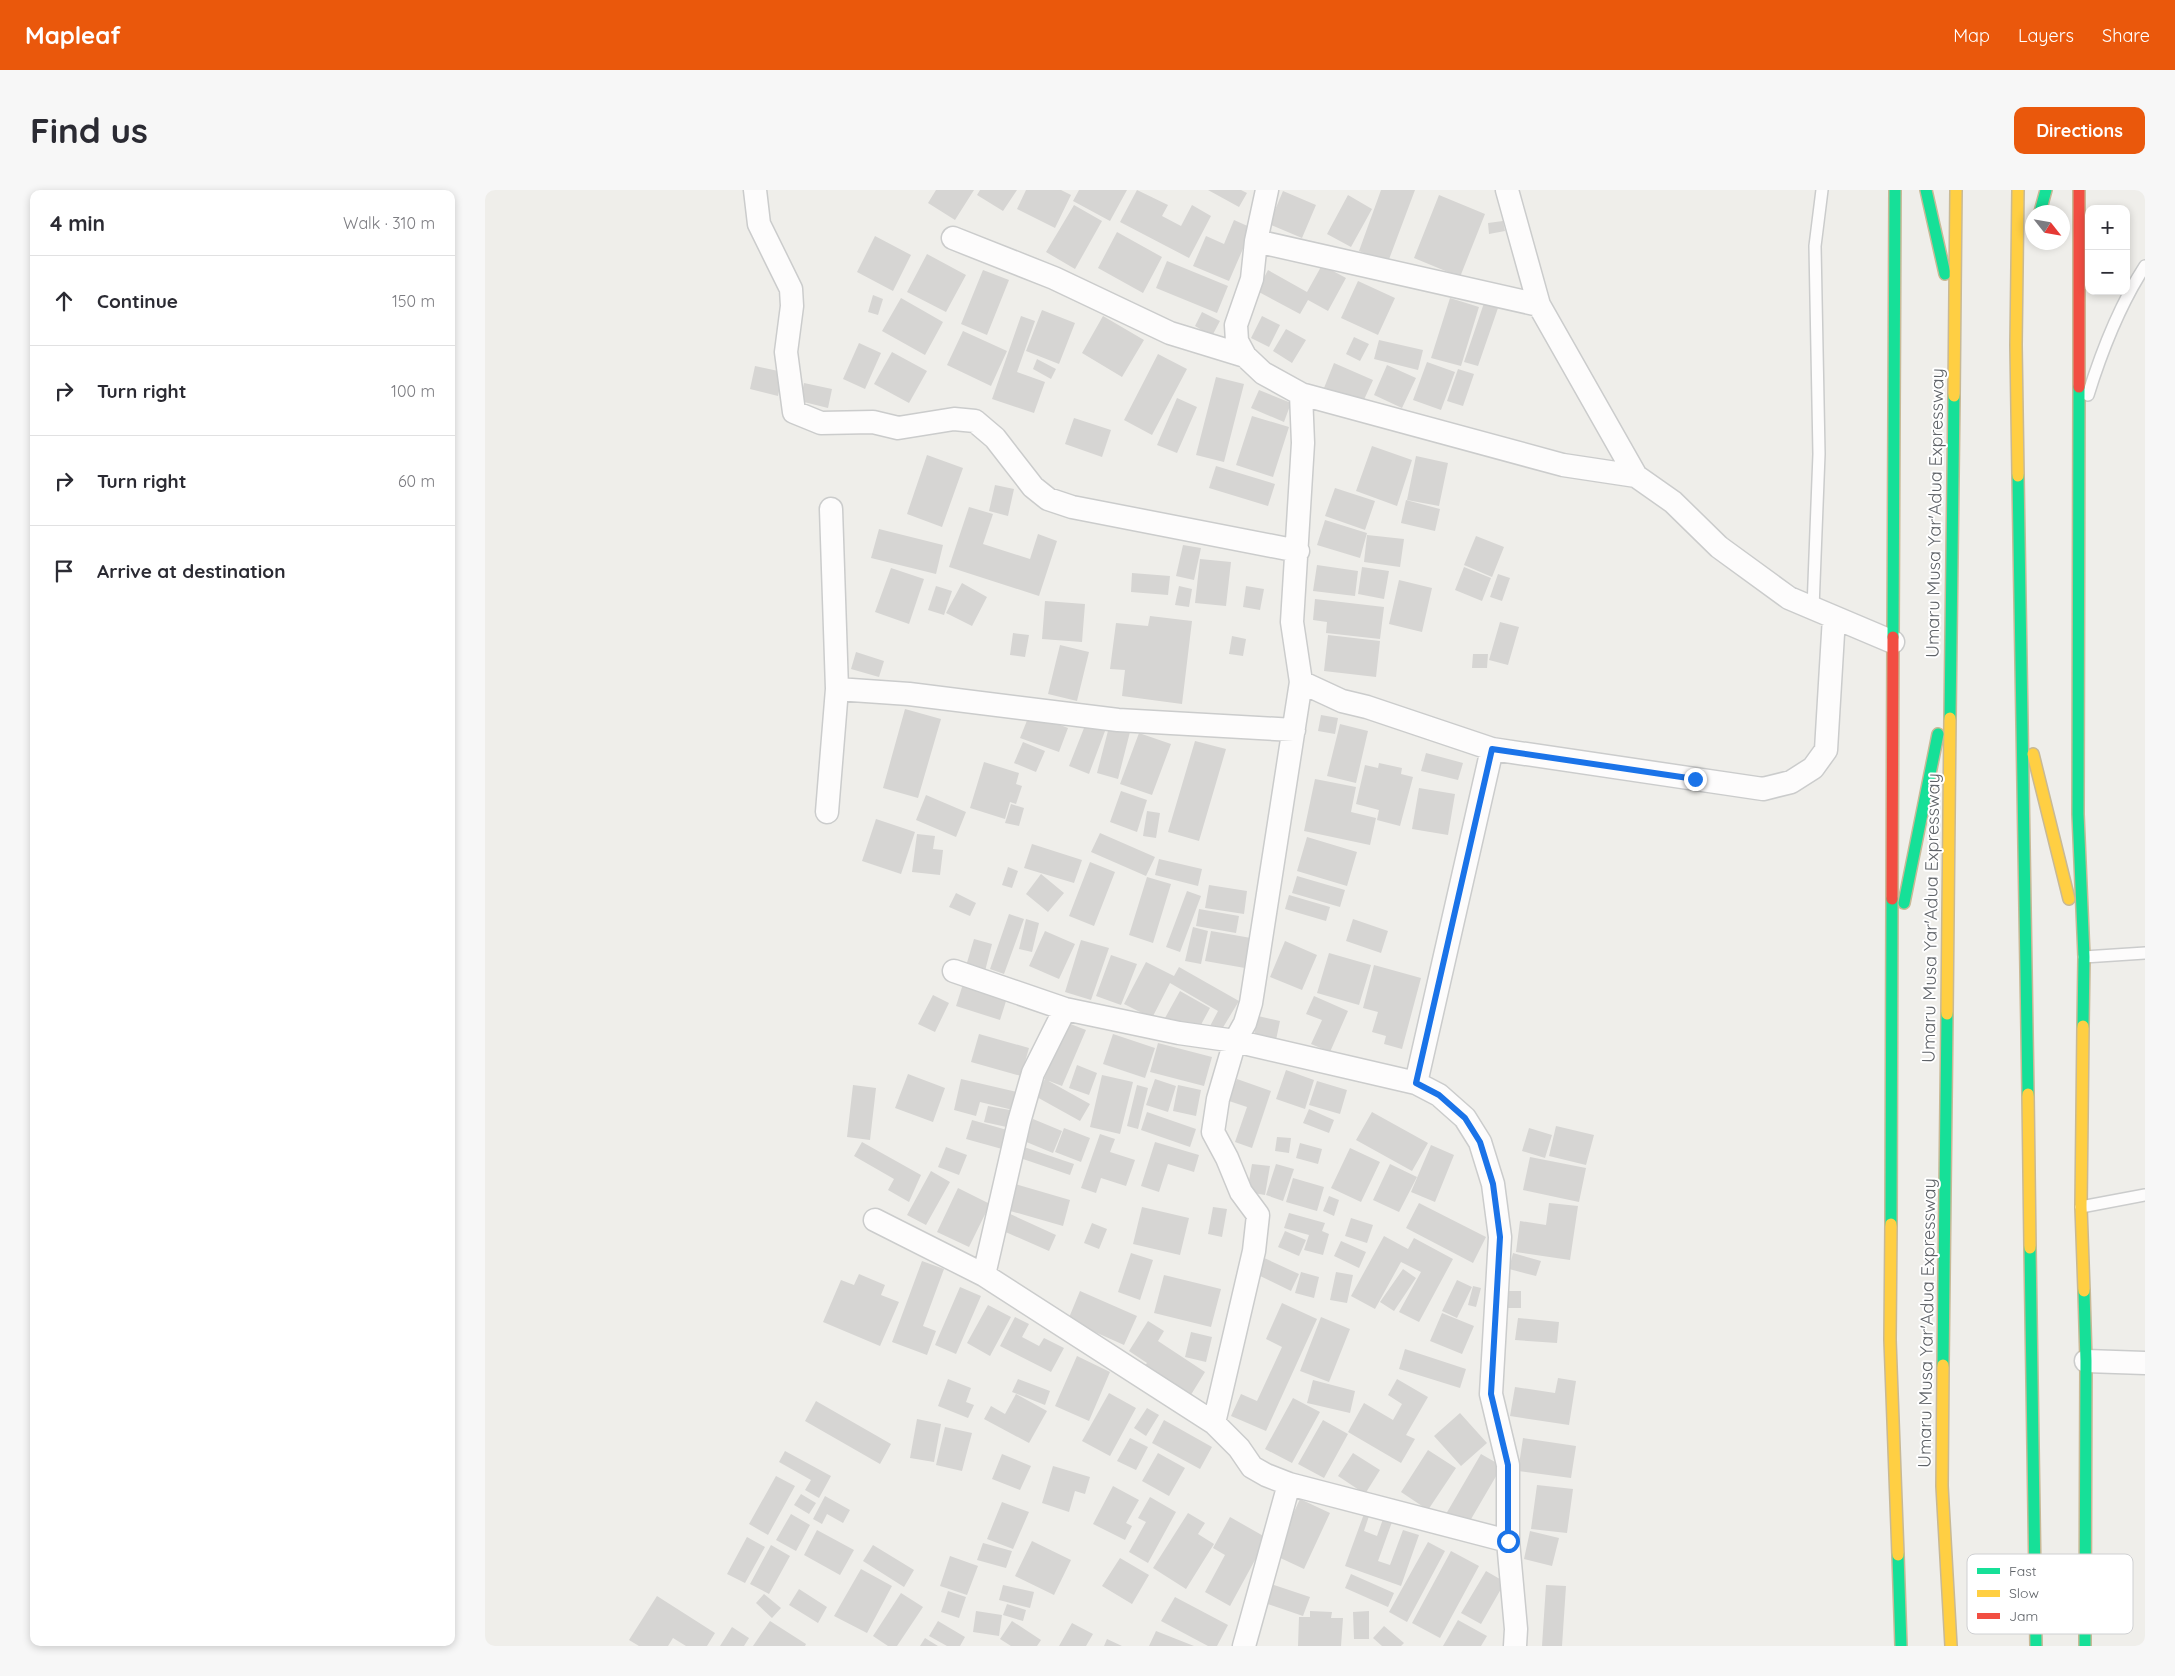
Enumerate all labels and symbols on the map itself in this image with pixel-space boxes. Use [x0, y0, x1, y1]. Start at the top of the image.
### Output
north arrow [2025, 205, 2070, 250]
street label: Umaru Musa Yar'Adua Expressway [1920, 368, 1949, 658]
route end [1684, 768, 1707, 791]
street label: Umaru Musa Yar'Adua Expressway [1916, 773, 1945, 1063]
street label: Umaru Musa Yar'Adua Expressway [1912, 1178, 1941, 1468]
route start [1497, 1530, 1520, 1553]
legend [1967, 1554, 2133, 1634]
text: Fast [2009, 1562, 2037, 1580]
text: Slow [2009, 1584, 2039, 1602]
text: Jam [2009, 1607, 2038, 1625]

